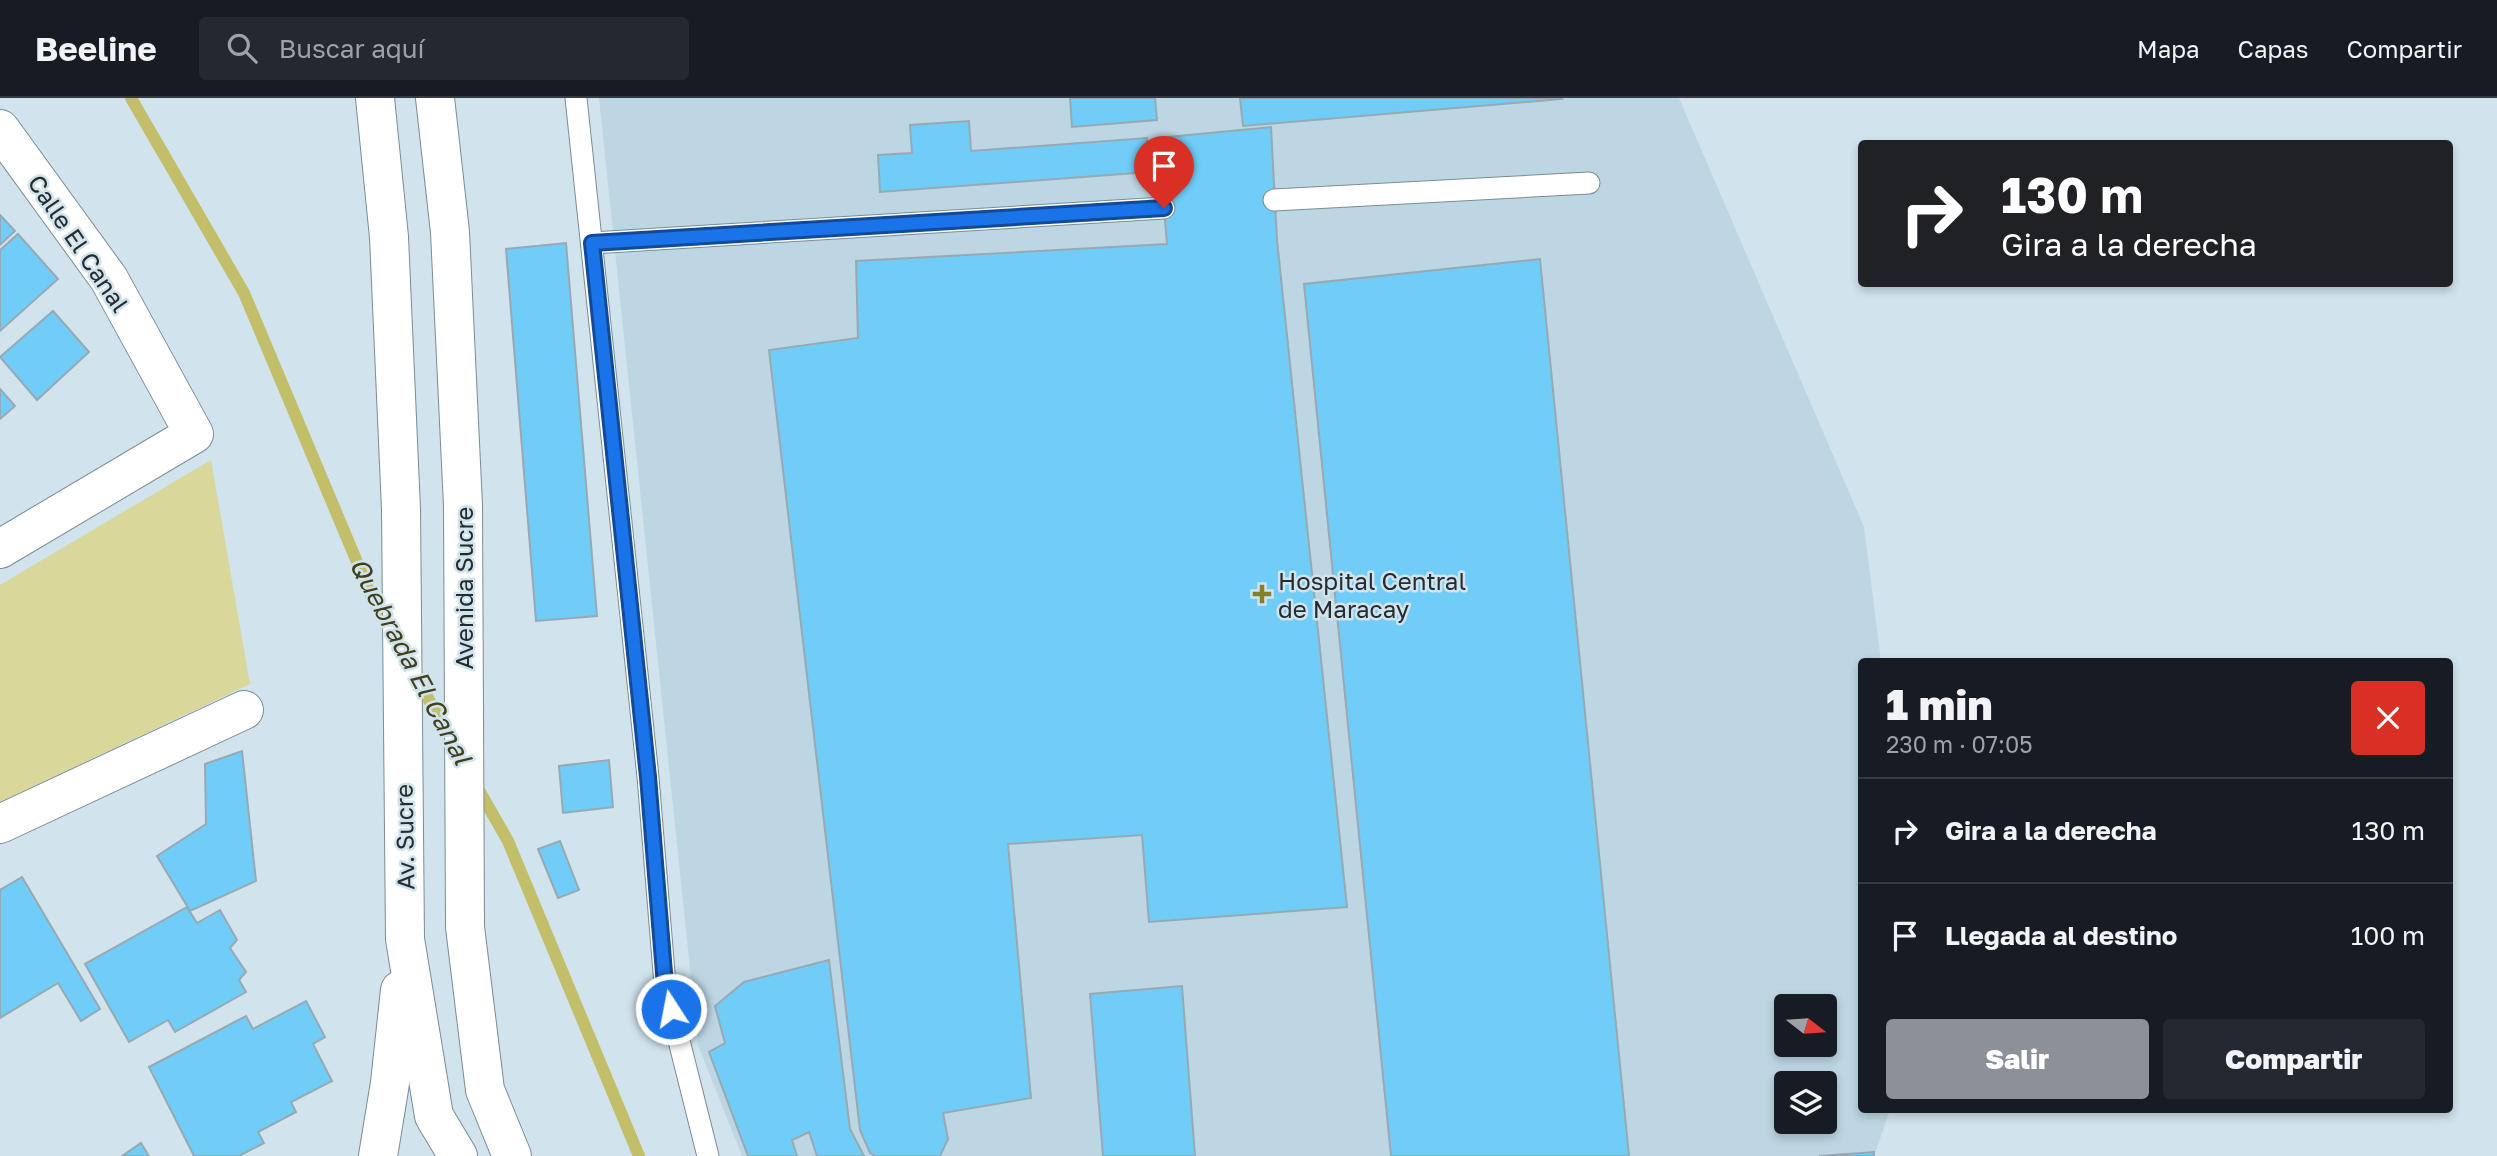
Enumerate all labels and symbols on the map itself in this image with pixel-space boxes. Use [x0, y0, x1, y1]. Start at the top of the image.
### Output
pin [1134, 136, 1194, 208]
street label: Calle El Canal [22, 169, 136, 317]
street label: Avenida Sucre [449, 506, 478, 670]
water label: Quebrada El Canal [343, 552, 479, 771]
place label: Hospital Central de Maracay [1278, 566, 1466, 623]
marker: Hospital Central de Maracay [1252, 584, 1272, 604]
street label: Av. Sucre [389, 784, 419, 890]
position arrow [634, 972, 708, 1046]
north arrow [1774, 994, 1838, 1057]

